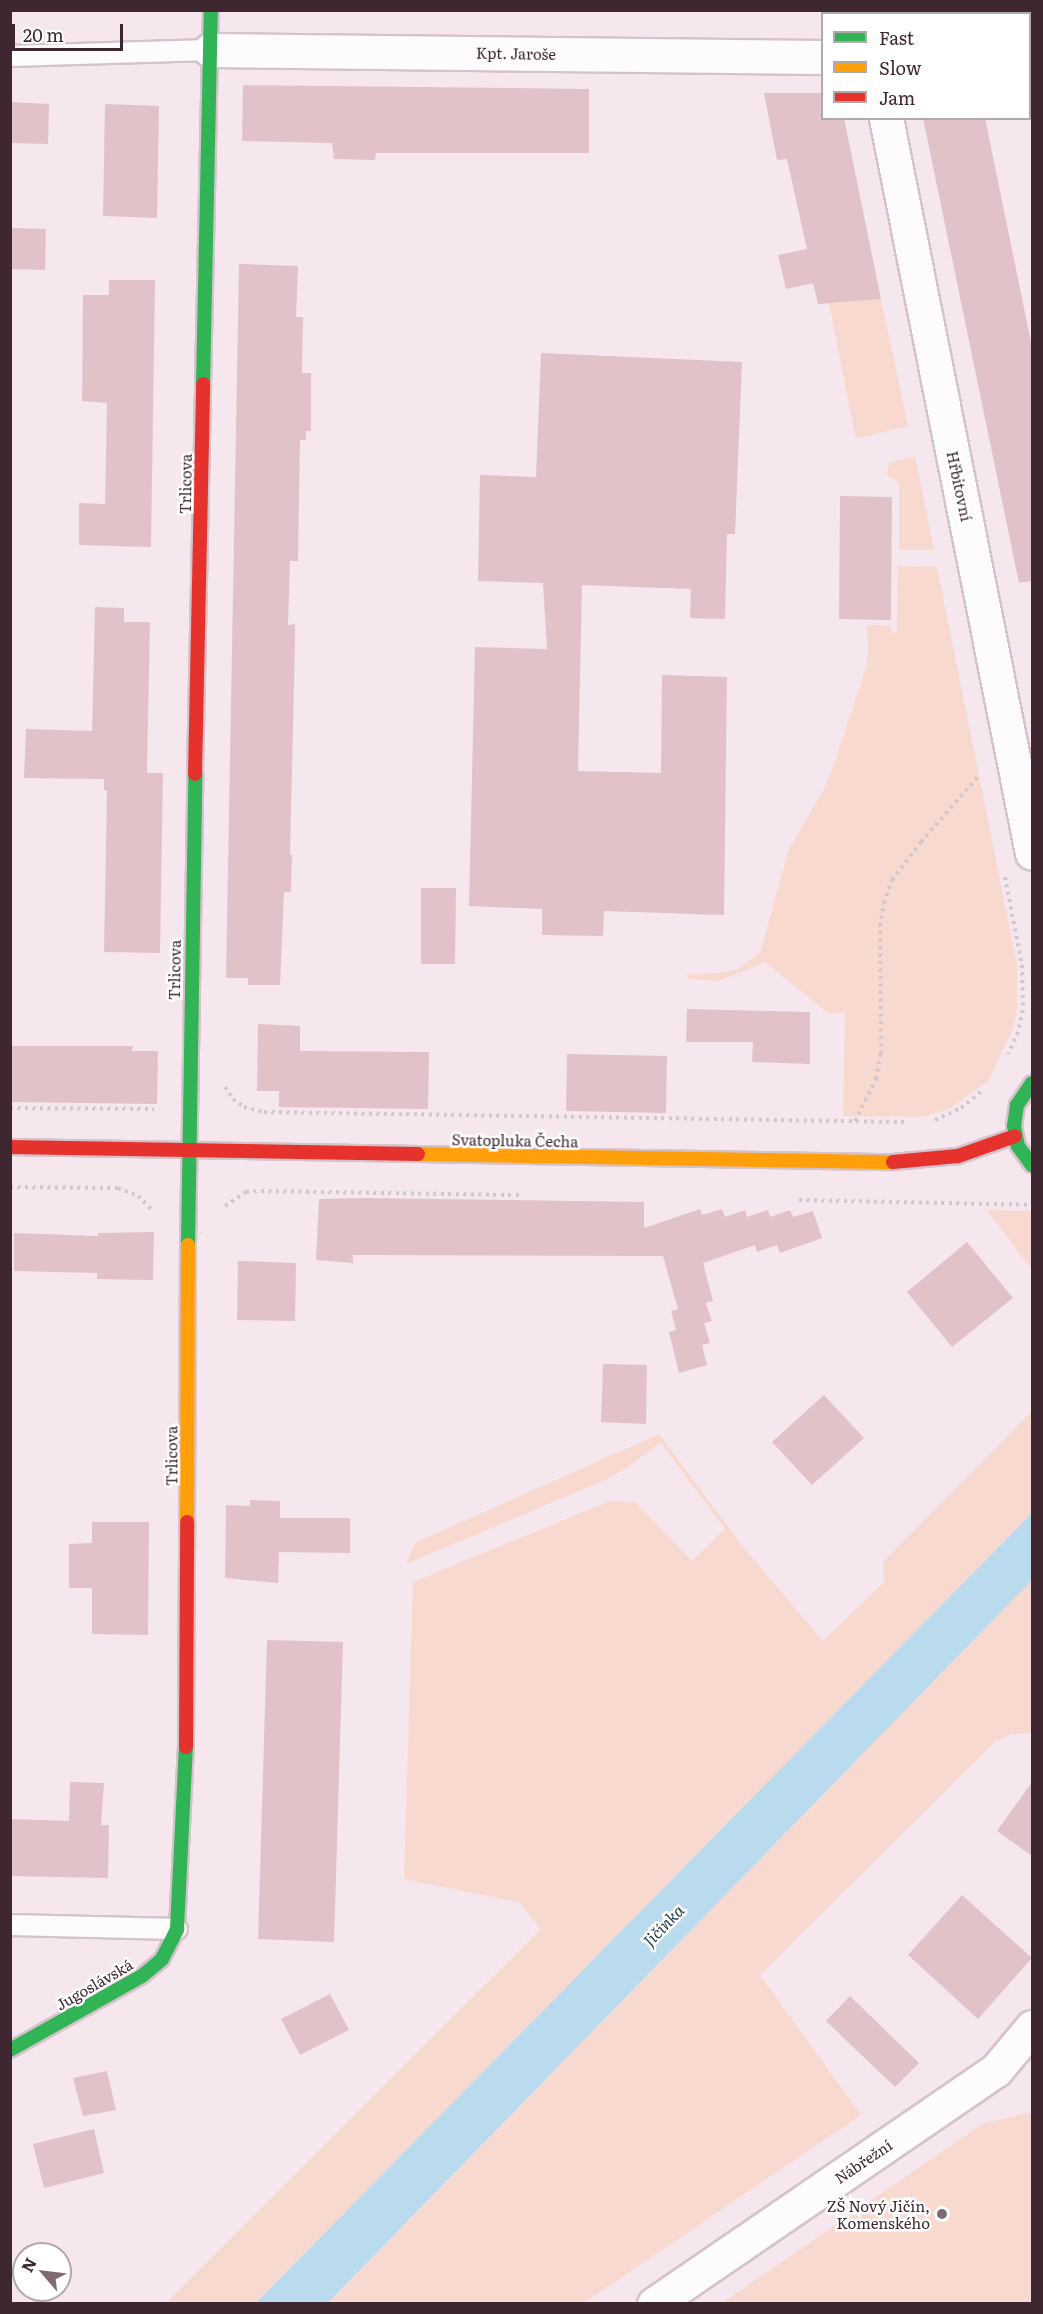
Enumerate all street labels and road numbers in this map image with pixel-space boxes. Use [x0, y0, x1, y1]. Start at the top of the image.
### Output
street label: Kpt. Jaroše [476, 43, 556, 63]
street label: Hřbitovní [944, 449, 976, 523]
street label: Trlicova [175, 454, 195, 514]
street label: Trlicova [164, 940, 184, 1000]
street label: Svatopluka Čecha [451, 1130, 579, 1150]
street label: Trlicova [162, 1426, 180, 1486]
street label: Jugoslávská [52, 1955, 136, 2013]
street label: Nábřežní [831, 2135, 895, 2187]

